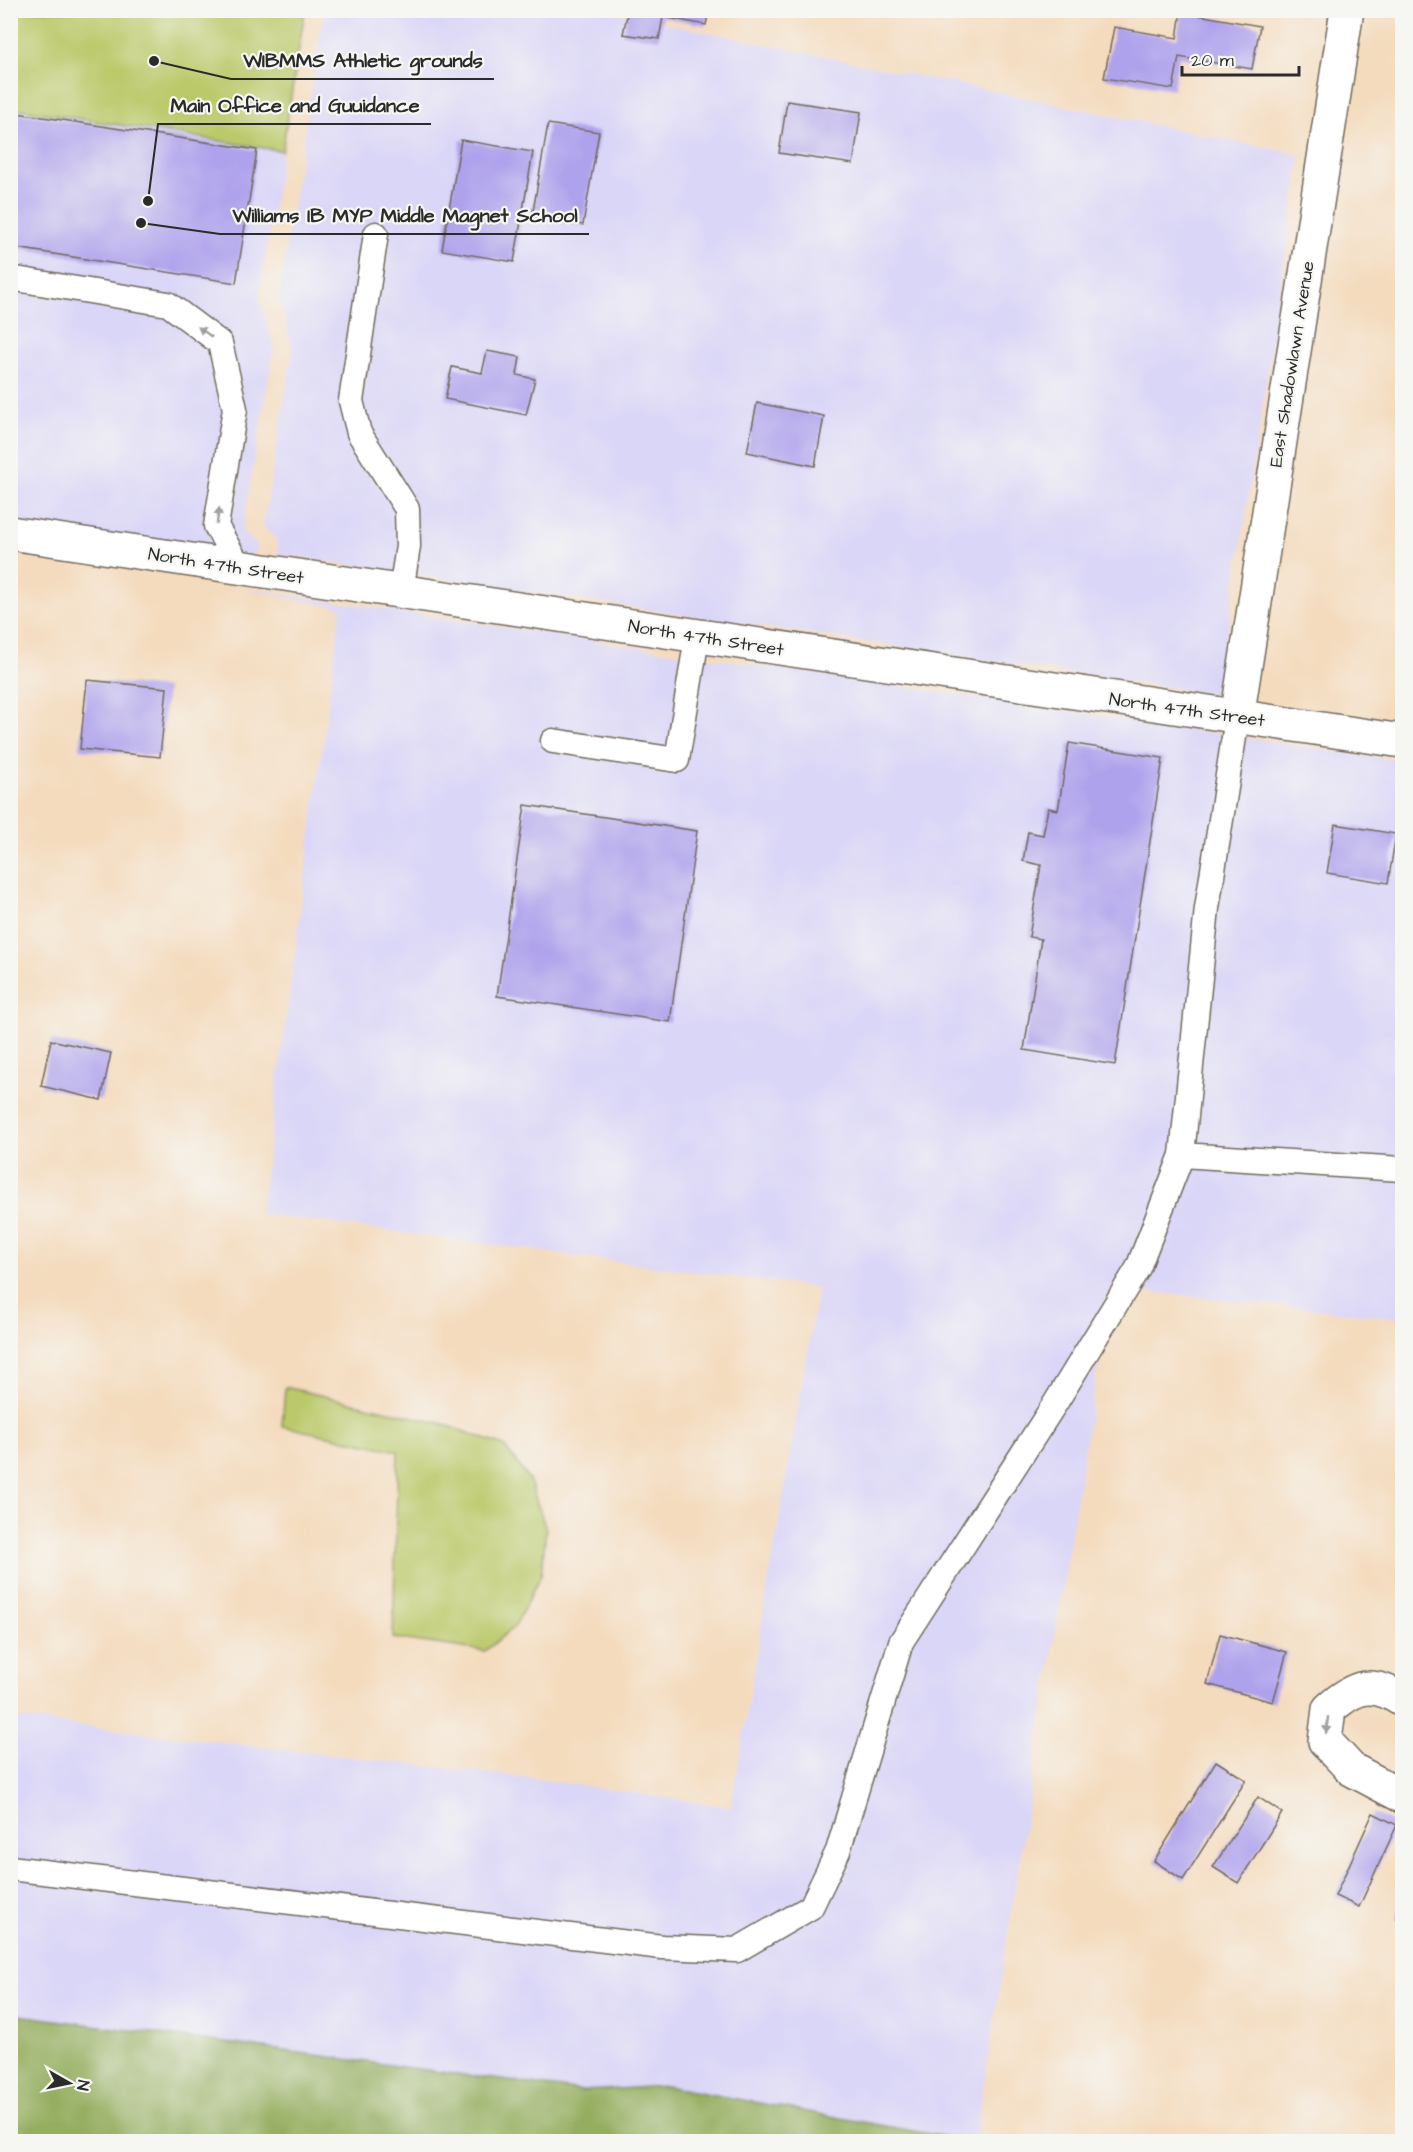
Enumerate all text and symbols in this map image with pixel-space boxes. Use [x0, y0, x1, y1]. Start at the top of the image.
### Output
scale bar [1182, 39, 1299, 77]
callout: WIBMMS Athletic grounds [231, 41, 494, 79]
text: WIBMMS Athletic grounds [242, 47, 483, 76]
text: 20 m [1191, 48, 1234, 73]
callout: Main Office and Guuidance [158, 86, 431, 124]
text: Main Office and Guuidance [171, 92, 420, 120]
callout: Williams IB MYP Middle Magnet School [220, 196, 589, 234]
text: Williams IB MYP Middle Magnet School [231, 202, 578, 231]
street label: East Shadowlawn Avenue [1263, 259, 1321, 469]
one-way arrow [197, 326, 213, 338]
one-way arrow [214, 507, 223, 526]
street label: North 47th Street [147, 541, 306, 591]
street label: North 47th Street [627, 613, 786, 663]
street label: North 47th Street [1108, 687, 1267, 733]
one-way arrow [1322, 1715, 1332, 1734]
north arrow [39, 2053, 99, 2113]
text: N [71, 2079, 94, 2092]

